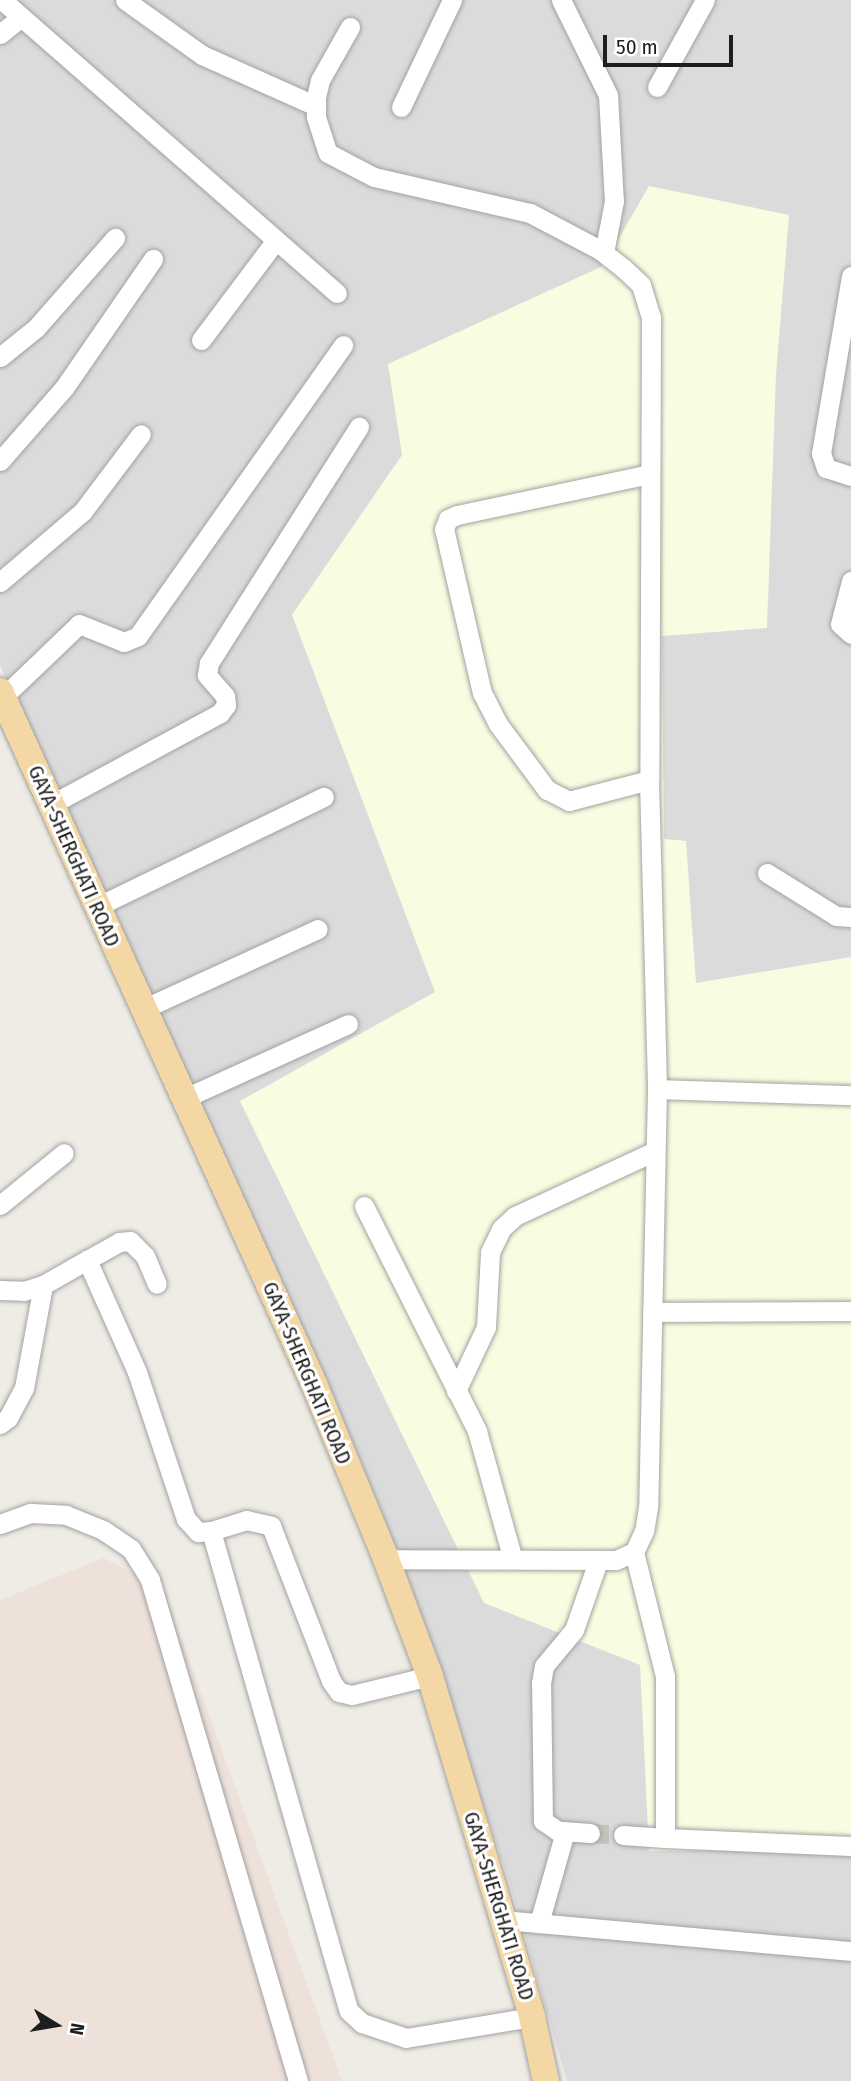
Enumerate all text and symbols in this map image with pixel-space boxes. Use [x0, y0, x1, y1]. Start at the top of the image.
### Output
scale bar [606, 21, 736, 65]
text: 50 m [616, 34, 658, 60]
street label: GAYA-SHERGHATI ROAD [23, 761, 125, 951]
street label: GAYA-SHERGHATI ROAD [257, 1278, 357, 1468]
street label: GAYA-SHERGHATI ROAD [458, 1809, 540, 2003]
north arrow [21, 1990, 91, 2060]
text: N [65, 2021, 89, 2037]

